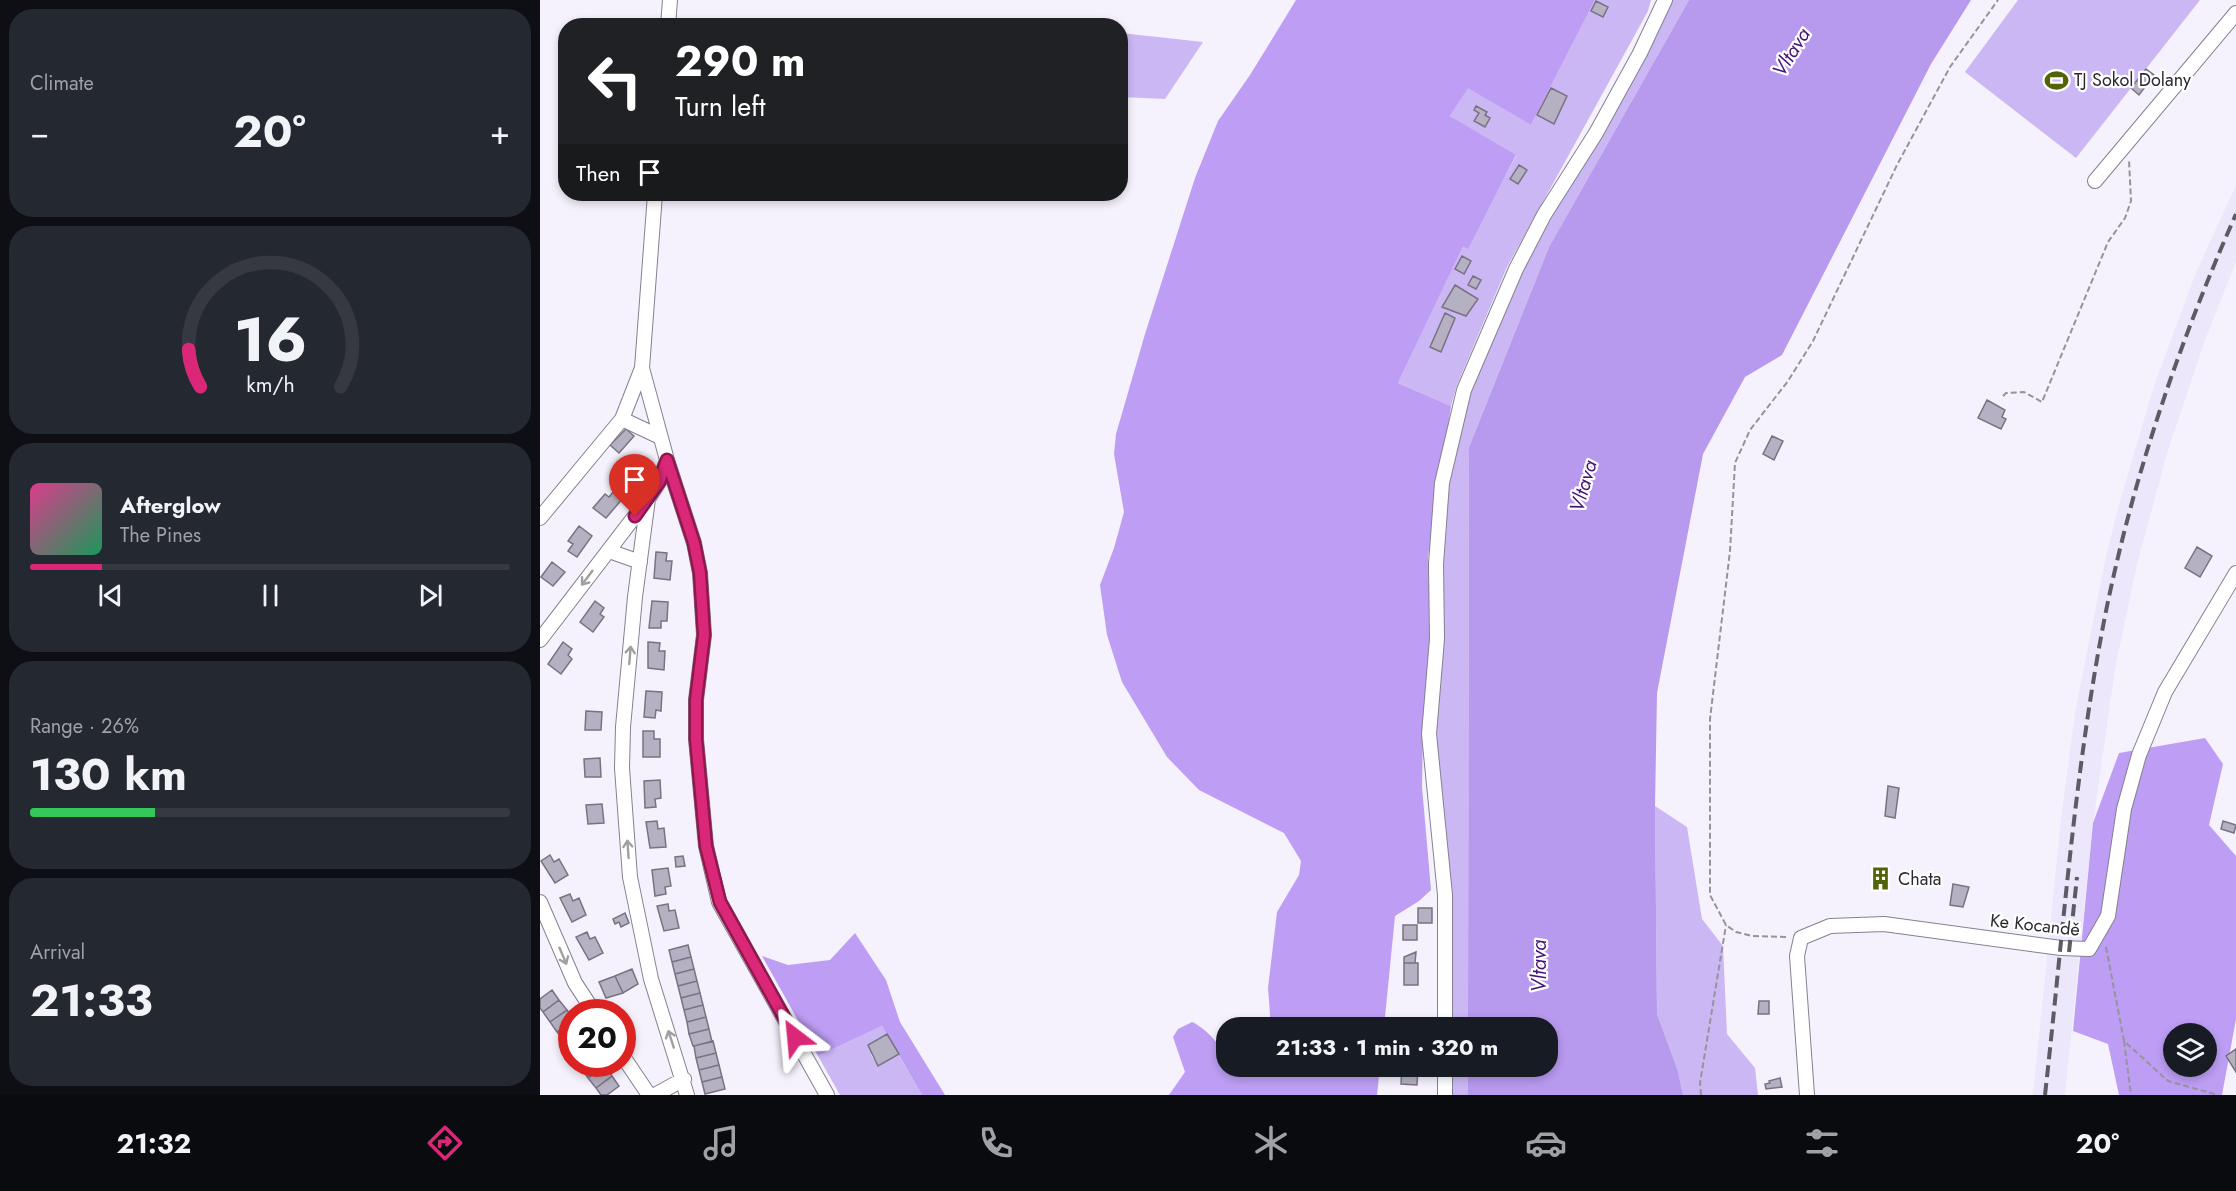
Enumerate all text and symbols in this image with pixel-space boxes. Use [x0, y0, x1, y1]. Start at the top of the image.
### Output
water label: Vltava [1765, 22, 1818, 82]
text: 290 m [675, 31, 806, 92]
icon: left [576, 42, 654, 120]
sports icon: TJ Sokol Dolany [2043, 67, 2069, 93]
place label: TJ Sokol Dolany [2074, 67, 2191, 93]
text: Climate [30, 69, 94, 98]
text: Turn left [675, 87, 765, 126]
text: 20° [233, 99, 306, 164]
text: − [30, 109, 49, 156]
text: + [490, 109, 510, 156]
icon: arrive [633, 156, 666, 189]
text: Then [576, 157, 621, 189]
text: 16 [233, 294, 307, 384]
text: km/h [246, 370, 294, 401]
pin [609, 454, 660, 516]
water label: Vltava [1562, 457, 1605, 515]
icon: arrive [618, 463, 651, 496]
text: Afterglow [120, 489, 221, 521]
text: The Pines [120, 521, 201, 550]
one-way arrow [581, 570, 593, 586]
icon: previous [94, 579, 127, 612]
icon: pause [254, 579, 287, 612]
icon: next [414, 579, 447, 612]
one-way arrow [625, 646, 636, 665]
text: Range · 26% [30, 712, 139, 741]
text: 130 km [30, 742, 187, 807]
one-way arrow [622, 840, 633, 860]
building icon: Chata [1867, 866, 1893, 892]
place label: Chata [1898, 866, 1941, 892]
street label: Ke Kocandě [1989, 907, 2081, 943]
text: Arrival [30, 938, 85, 967]
water label: Vltava [1525, 940, 1554, 992]
one-way arrow [559, 947, 570, 965]
text: 21:33 [30, 968, 153, 1033]
speed limit sign: 20 [558, 999, 636, 1077]
position arrow [763, 1005, 827, 1069]
map controls [2163, 1023, 2217, 1077]
button: layers [2163, 1023, 2217, 1077]
one-way arrow [664, 1030, 675, 1049]
text: 21:33 · 1 min · 320 m [1276, 1031, 1498, 1063]
icon: directions [424, 1122, 466, 1164]
icon: music [700, 1122, 742, 1164]
icon: phone [975, 1122, 1017, 1164]
icon: climate [1250, 1122, 1292, 1164]
icon: car [1525, 1122, 1567, 1164]
icon: filters [1801, 1122, 1843, 1164]
text: 21:32 [117, 1124, 191, 1163]
text: 20° [2076, 1124, 2119, 1163]

